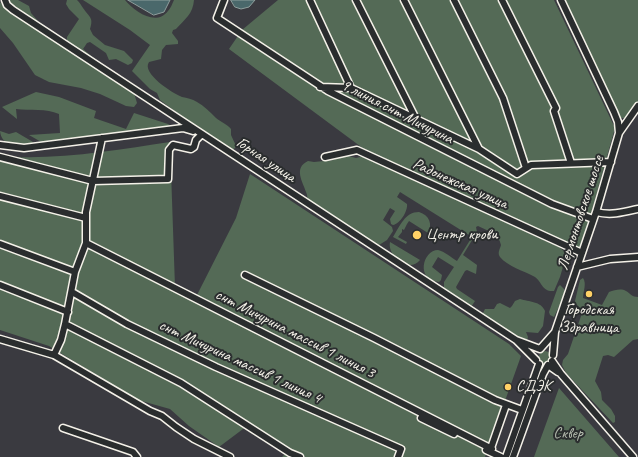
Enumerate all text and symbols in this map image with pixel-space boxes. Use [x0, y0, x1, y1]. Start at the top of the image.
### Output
street label: 9 линия снт Мичурина [338, 75, 456, 149]
street label: Горная улица [233, 133, 299, 187]
street label: Лермонтовское шоссе [553, 153, 609, 273]
street label: Радонежская улица [410, 154, 510, 214]
place label: Центр крови [426, 225, 497, 245]
marker: Центр крови [411, 229, 423, 241]
street label: снт Мичурина массив 1 линия 3 [212, 285, 378, 383]
marker: Городская Здравница [584, 289, 594, 299]
place label: Городская Здравница [560, 300, 618, 338]
street label: снт Мичурина массив 1 линия 4 [156, 316, 324, 408]
place label: СДЭК [516, 377, 551, 397]
marker: СДЭК [503, 382, 513, 392]
park label: Сквер [553, 424, 583, 444]

